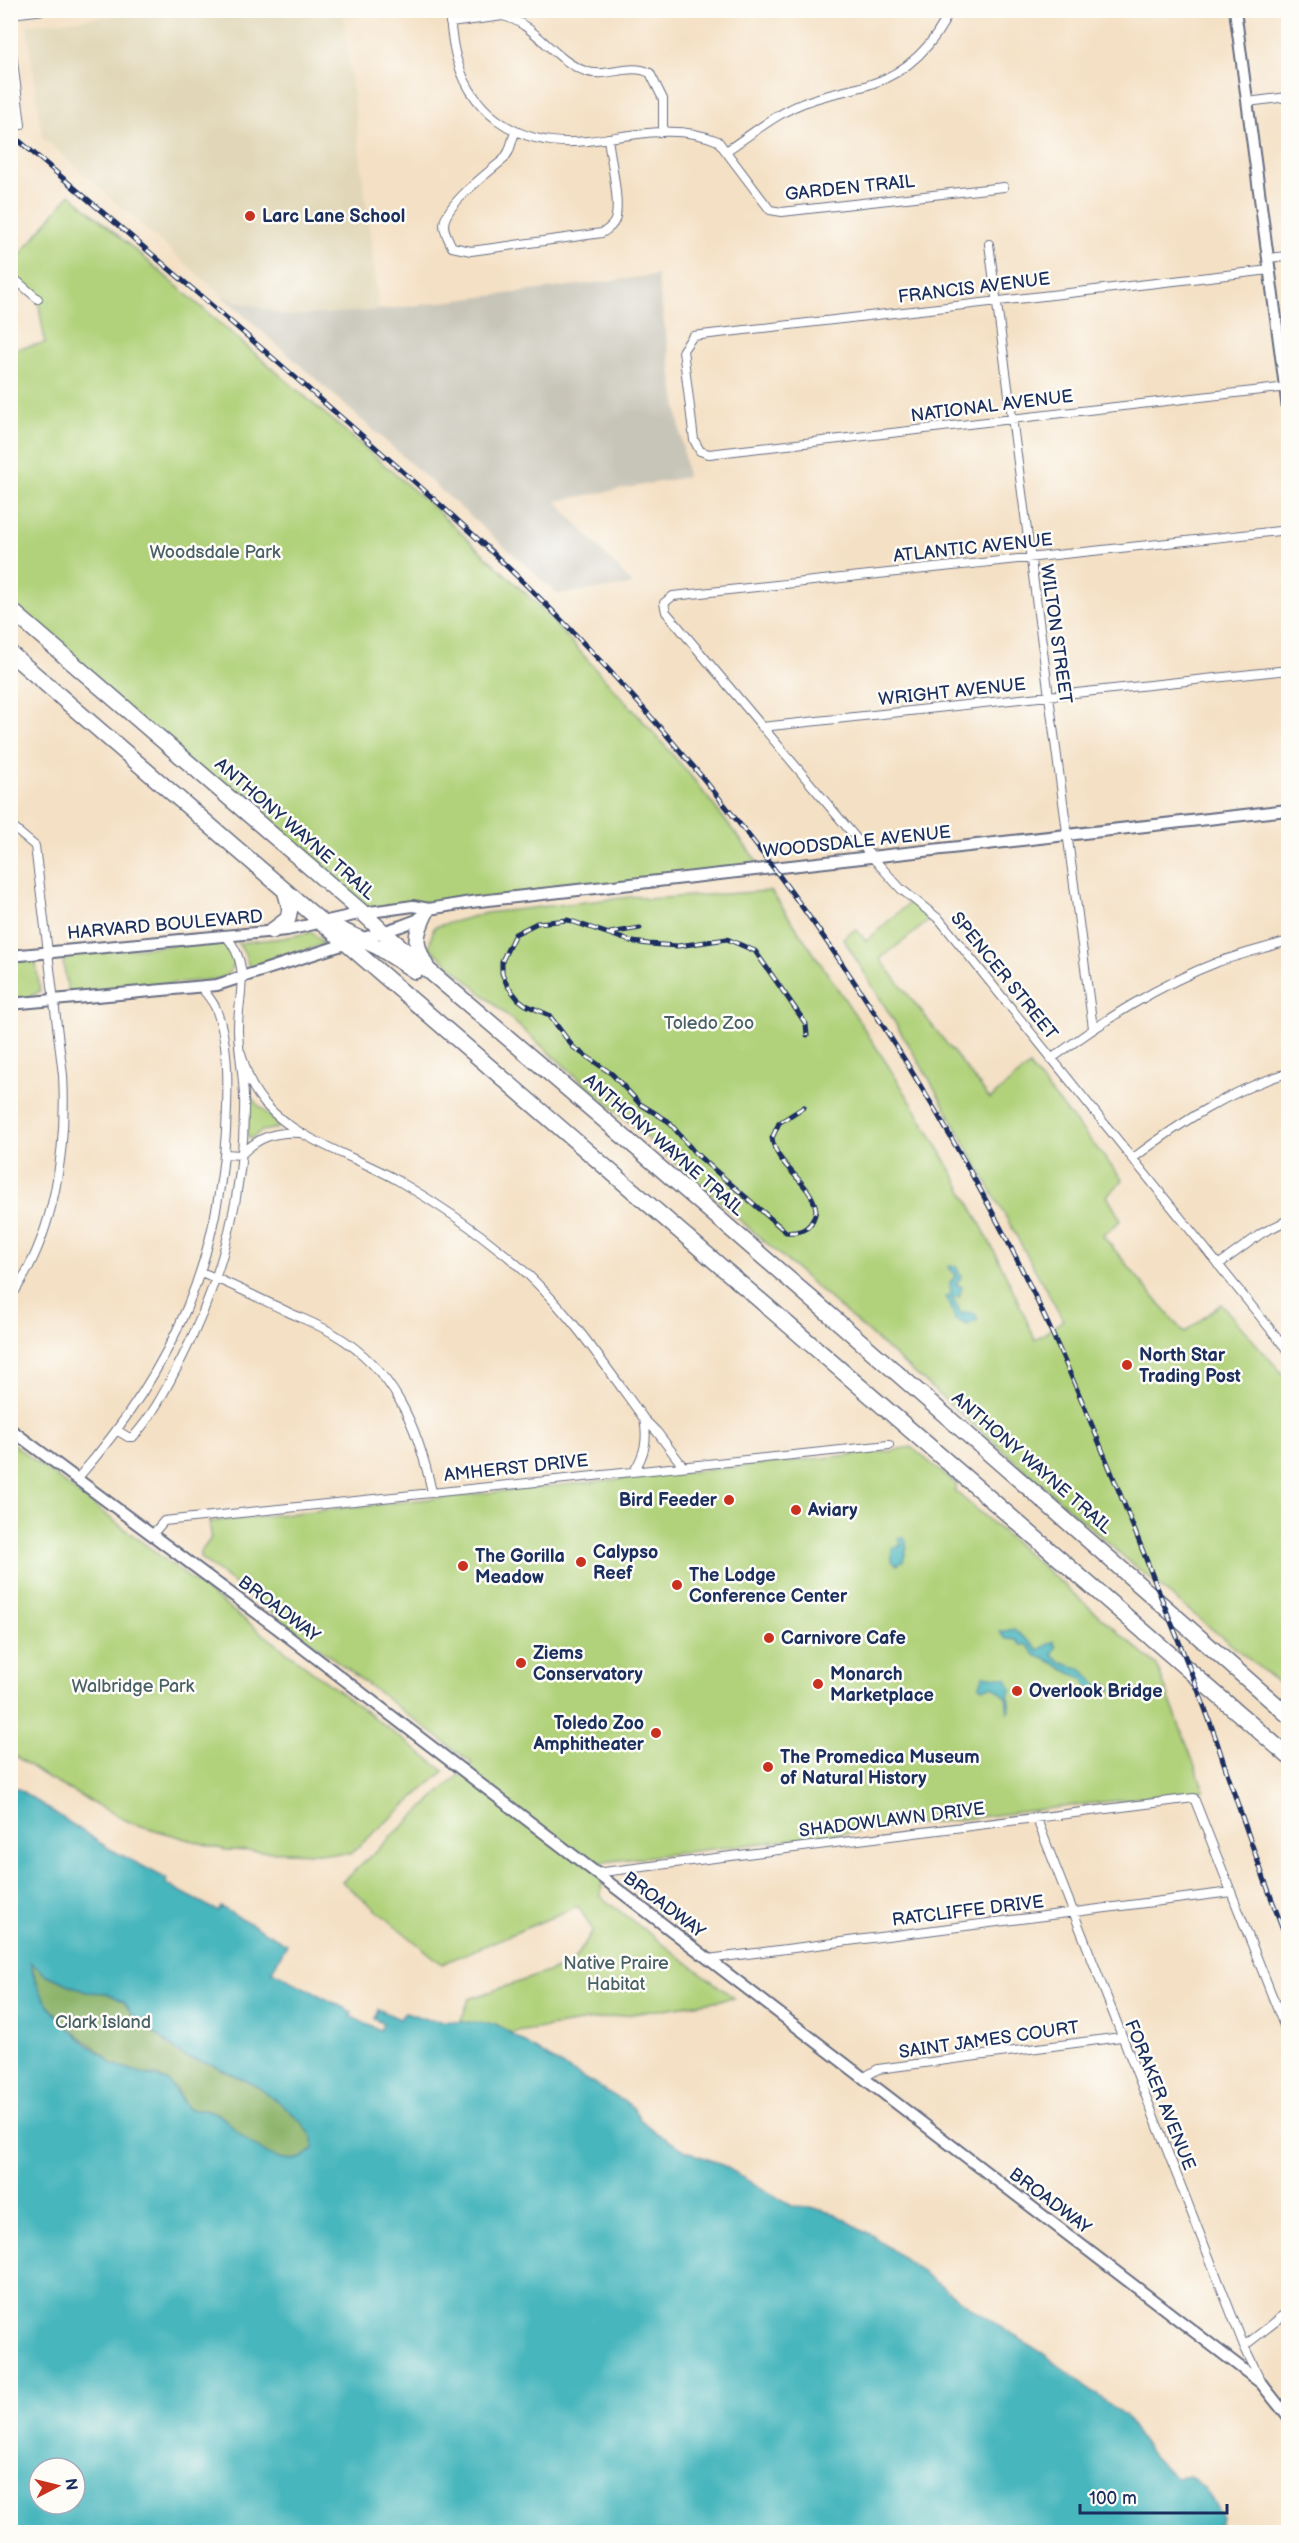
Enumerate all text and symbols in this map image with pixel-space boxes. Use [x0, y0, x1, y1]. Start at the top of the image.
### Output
street label: GARDEN TRAIL [784, 171, 917, 205]
place label: Larc Lane School [262, 206, 405, 227]
marker: Larc Lane School [243, 209, 257, 223]
street label: FRANCIS AVENUE [897, 268, 1051, 308]
street label: NATIONAL AVENUE [910, 386, 1075, 426]
street label: ATLANTIC AVENUE [892, 529, 1054, 567]
park label: Woodsdale Park [149, 542, 281, 563]
street label: WILTON STREET [1036, 563, 1076, 705]
street label: WRIGHT AVENUE [877, 674, 1027, 710]
street label: ANTHONY WAYNE TRAIL [211, 754, 380, 905]
street label: WOODSDALE AVENUE [762, 822, 952, 862]
street label: HARVARD BOULEVARD [66, 906, 264, 944]
street label: SPENCER STREET [946, 908, 1062, 1044]
park label: Toledo Zoo [664, 1013, 754, 1034]
street label: ANTHONY WAYNE TRAIL [580, 1070, 749, 1221]
place label: North Star Trading Post [1139, 1345, 1241, 1387]
marker: North Star Trading Post [1120, 1358, 1134, 1372]
street label: ANTHONY WAYNE TRAIL [948, 1388, 1117, 1539]
street label: AMHERST DRIVE [443, 1450, 589, 1486]
place label: Bird Feeder [619, 1490, 718, 1511]
marker: Bird Feeder [722, 1493, 736, 1507]
place label: Aviary [807, 1500, 858, 1521]
marker: Aviary [789, 1503, 803, 1517]
place label: Calypso Reef [593, 1542, 658, 1584]
place label: The Gorilla Meadow [475, 1546, 565, 1588]
marker: Calypso Reef [574, 1555, 588, 1569]
marker: The Gorilla Meadow [456, 1559, 470, 1573]
place label: The Lodge Conference Center [689, 1565, 848, 1607]
street label: BROADWAY [234, 1572, 324, 1647]
marker: The Lodge Conference Center [670, 1578, 684, 1592]
place label: Carnivore Cafe [781, 1628, 906, 1649]
marker: Carnivore Cafe [762, 1631, 776, 1645]
place label: Ziems Conservatory [533, 1643, 644, 1685]
marker: Ziems Conservatory [514, 1656, 528, 1670]
place label: Monarch Marketplace [830, 1664, 934, 1706]
park label: Walbridge Park [72, 1676, 195, 1697]
marker: Monarch Marketplace [811, 1677, 825, 1691]
place label: Overlook Bridge [1029, 1681, 1163, 1702]
marker: Overlook Bridge [1010, 1684, 1024, 1698]
place label: Toledo Zoo Amphitheater [533, 1713, 645, 1755]
marker: Toledo Zoo Amphitheater [649, 1726, 663, 1740]
place label: The Promedica Museum of Natural History [780, 1747, 980, 1789]
marker: The Promedica Museum of Natural History [761, 1760, 775, 1774]
street label: SHADOWLAWN DRIVE [798, 1798, 986, 1842]
street label: BROADWAY [619, 1868, 709, 1943]
street label: RATCLIFFE DRIVE [891, 1891, 1045, 1931]
park label: Native Praire Habitat [563, 1953, 669, 1995]
park label: Clark Island [55, 2012, 151, 2033]
street label: SAINT JAMES COURT [898, 2017, 1081, 2063]
street label: FORAKER AVENUE [1120, 2017, 1200, 2173]
street label: BROADWAY [1005, 2164, 1095, 2239]
north arrow [27, 2456, 87, 2516]
text: N [60, 2477, 81, 2491]
scale bar [1080, 2477, 1227, 2515]
text: 100 m [1089, 2488, 1137, 2509]

